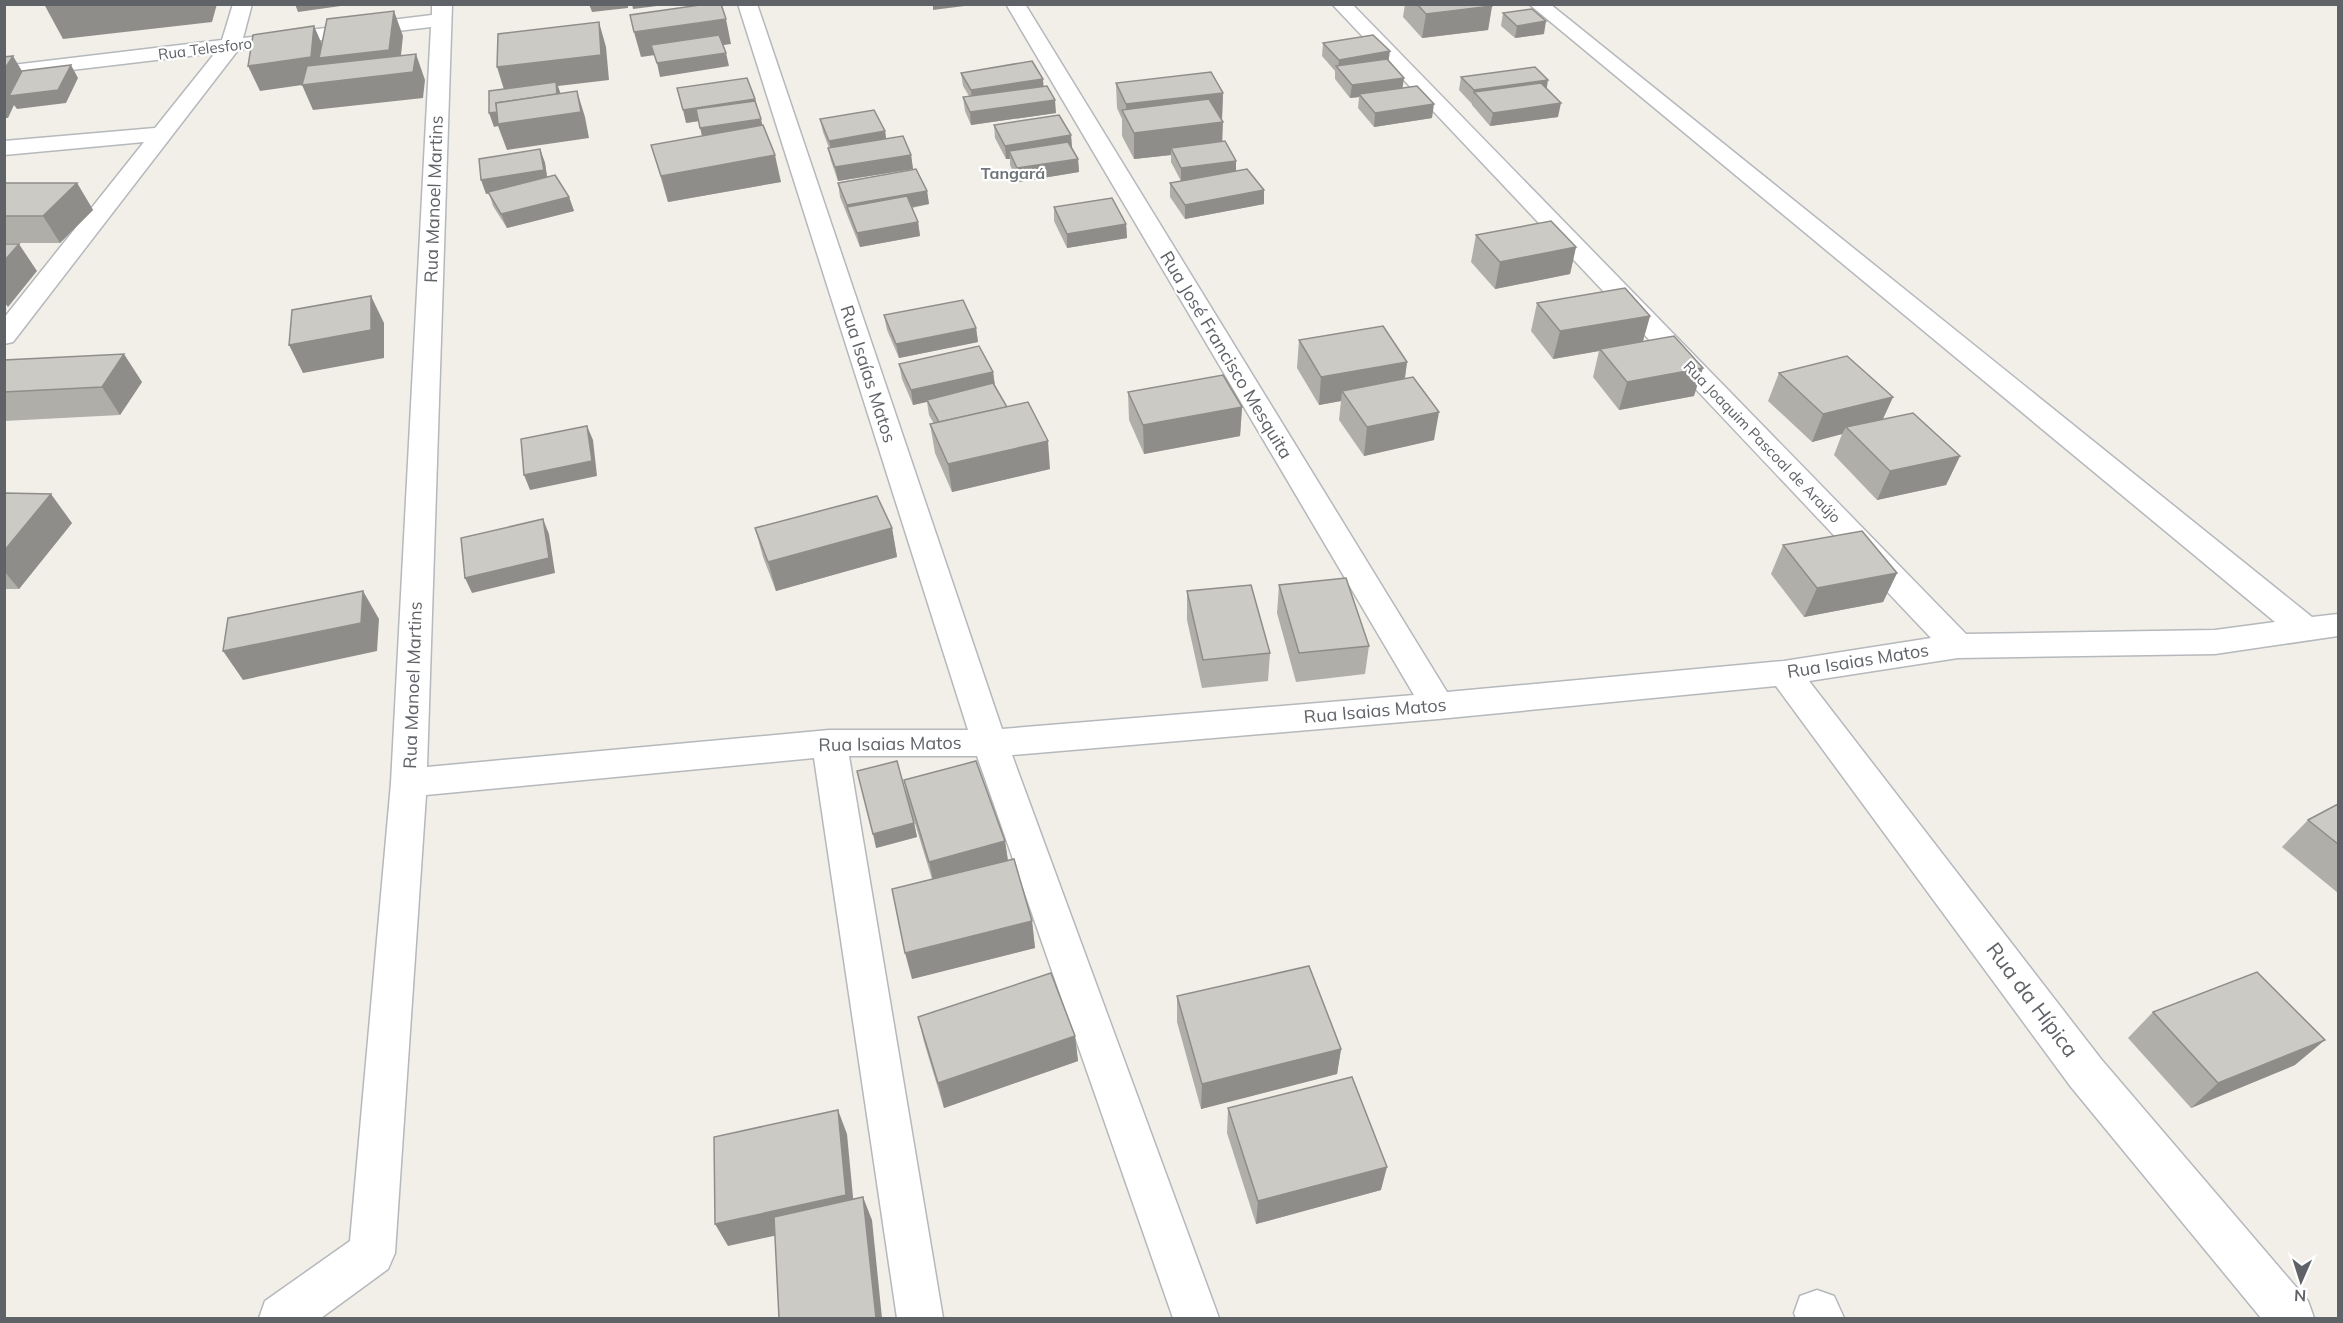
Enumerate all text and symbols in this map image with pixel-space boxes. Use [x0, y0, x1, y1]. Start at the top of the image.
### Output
street label: Rua Telesforo [157, 33, 253, 64]
street label: Rua Manoel Martins [419, 115, 448, 283]
district label: Tangará [981, 163, 1045, 183]
street label: Rua José Francisco Mesquita [1155, 247, 1298, 463]
street label: Rua Isaías Matos [835, 302, 902, 446]
street label: Rua Joaquim Pascoal de Araújo [1680, 357, 1845, 527]
street label: Rua Manoel Martins [398, 601, 427, 769]
street label: Rua Isaias Matos [1785, 638, 1930, 683]
street label: Rua Isaias Matos [1303, 693, 1447, 728]
street label: Rua Isaias Matos [818, 731, 962, 756]
street label: Rua da Hípica [1981, 937, 2084, 1062]
north arrow [2271, 1251, 2331, 1311]
text: N [2294, 1286, 2307, 1306]

